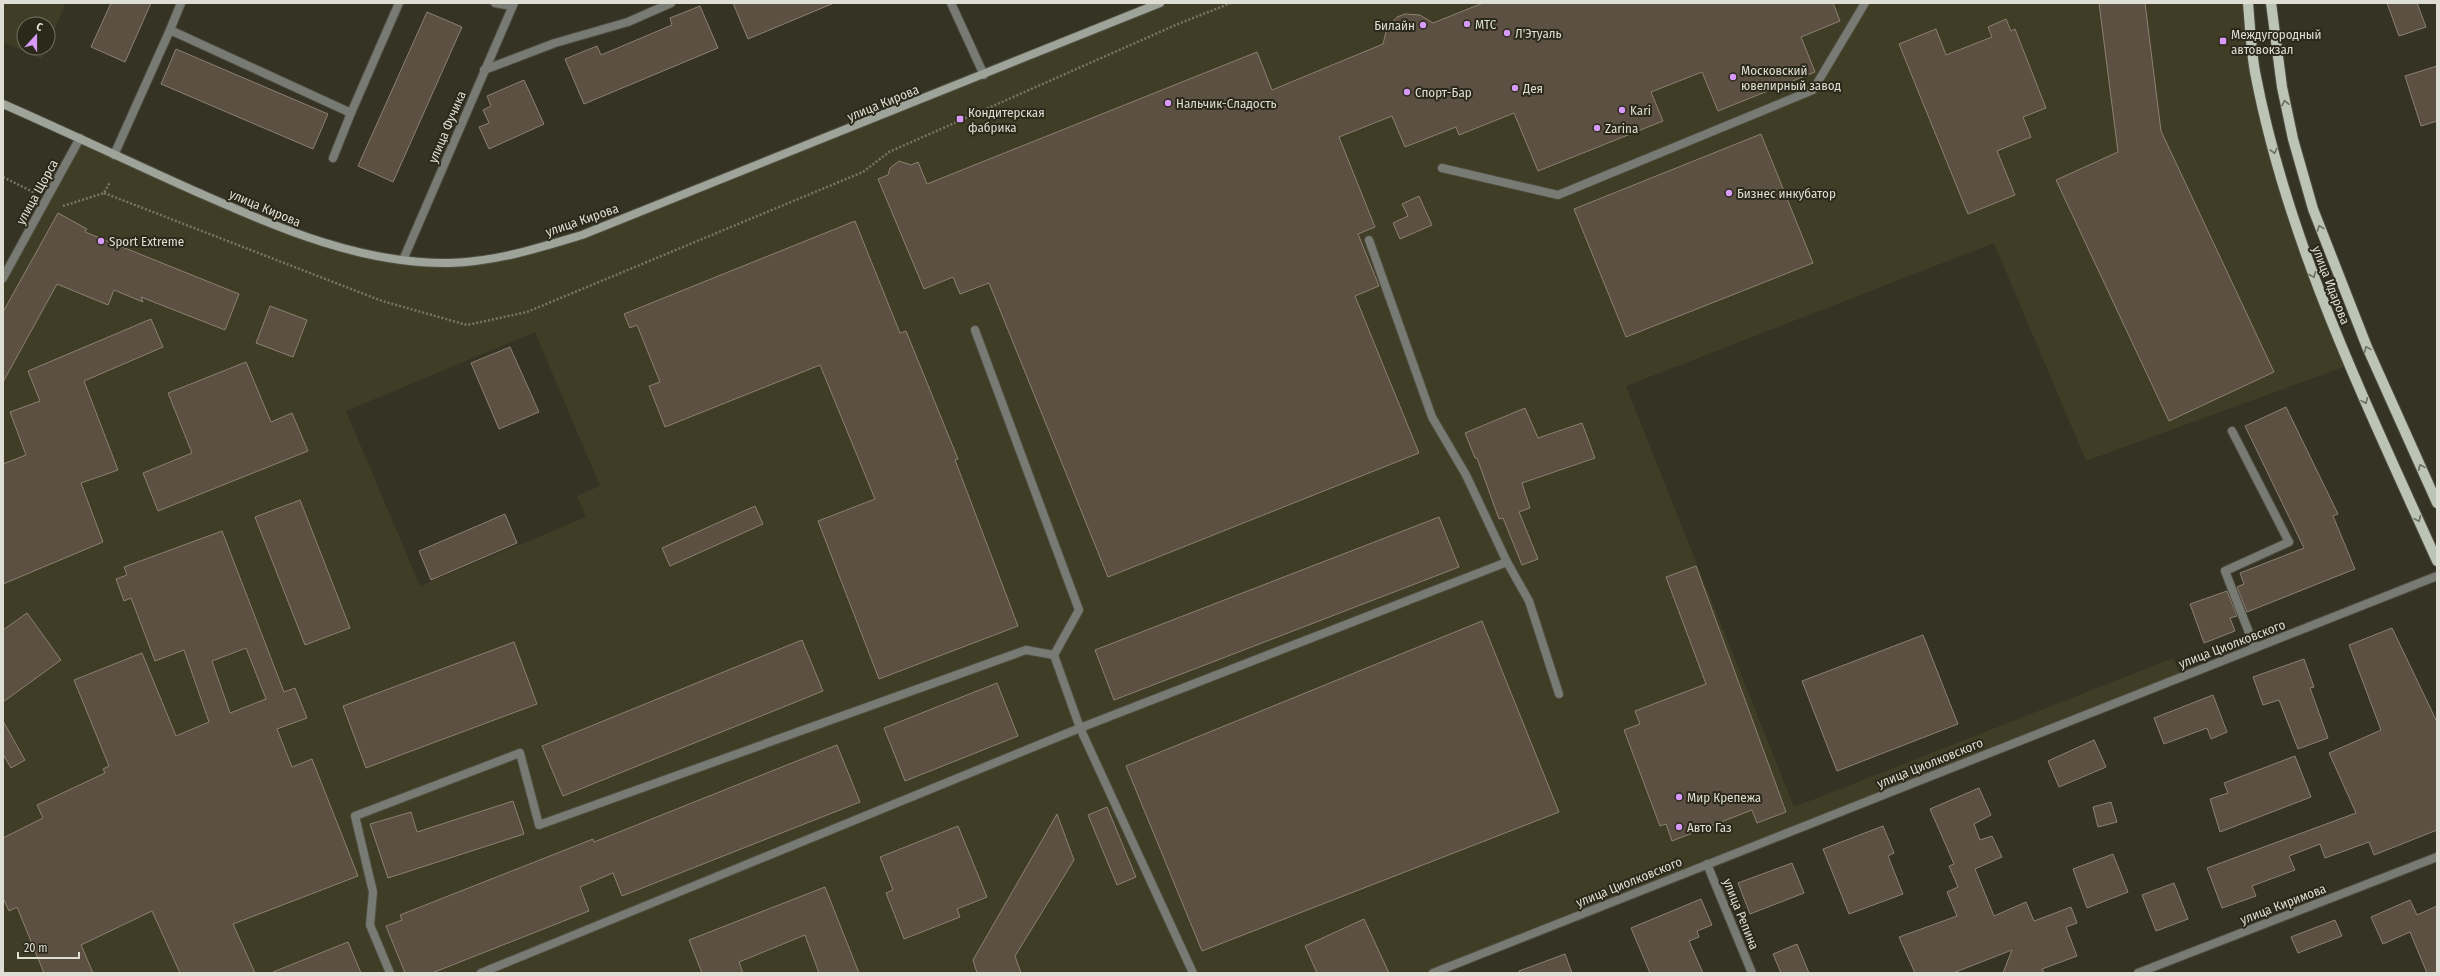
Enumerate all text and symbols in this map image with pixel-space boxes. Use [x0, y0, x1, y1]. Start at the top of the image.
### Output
north arrow [16, 16, 56, 56]
place label: МТС [1475, 17, 1497, 32]
place label: Билайн [1374, 18, 1415, 33]
marker: МТС [1462, 19, 1472, 29]
text: С [34, 20, 45, 34]
marker: Билайн [1418, 20, 1428, 30]
place label: Л'Этуаль [1515, 26, 1562, 41]
place label: Междугородный автовокзал [2231, 27, 2322, 57]
marker: Л'Этуаль [1502, 28, 1512, 38]
marker: Междугородный автовокзал [2218, 36, 2228, 46]
place label: Московский ювелирный завод [1741, 63, 1841, 93]
marker: Московский ювелирный завод [1728, 72, 1738, 82]
place label: Дея [1522, 81, 1543, 96]
street label: улица Кирова [845, 82, 921, 124]
marker: Дея [1510, 83, 1520, 93]
place label: Спорт-Бар [1415, 85, 1472, 100]
marker: Спорт-Бар [1402, 87, 1412, 97]
street label: улица Фучика [425, 89, 469, 165]
place label: Нальчик-Сладость [1176, 96, 1277, 111]
marker: Нальчик-Сладость [1163, 98, 1173, 108]
one-way arrow [2282, 100, 2290, 106]
place label: Kari [1630, 103, 1651, 118]
place label: Кондитерская фабрика [968, 105, 1045, 135]
marker: Kari [1617, 105, 1627, 115]
marker: Кондитерская фабрика [955, 114, 965, 124]
place label: Zarina [1605, 121, 1638, 136]
marker: Zarina [1592, 123, 1602, 133]
one-way arrow [2270, 148, 2278, 155]
street label: улица Щорса [13, 157, 61, 227]
street label: улица Кирова [227, 186, 303, 230]
place label: Бизнес инкубатор [1737, 186, 1836, 201]
marker: Бизнес инкубатор [1724, 188, 1734, 198]
street label: улица Кирова [544, 201, 620, 239]
one-way arrow [2316, 225, 2324, 232]
place label: Sport Extreme [109, 234, 184, 249]
marker: Sport Extreme [96, 236, 106, 246]
street label: улица Идарова [2309, 244, 2353, 326]
one-way arrow [2308, 271, 2316, 279]
one-way arrow [2364, 345, 2372, 352]
one-way arrow [2360, 396, 2368, 404]
one-way arrow [2417, 464, 2425, 471]
one-way arrow [2413, 515, 2421, 523]
street label: улица Циолковского [2177, 617, 2288, 671]
street label: улица Циолковского [1875, 735, 1985, 791]
place label: Мир Крепежа [1687, 790, 1761, 805]
marker: Мир Крепежа [1674, 792, 1684, 802]
place label: Авто Газ [1687, 820, 1732, 835]
marker: Авто Газ [1674, 822, 1684, 832]
street label: улица Циолковского [1574, 854, 1684, 910]
street label: улица Репина [1720, 876, 1762, 952]
street label: улица Киримова [2238, 881, 2328, 927]
scale bar [18, 934, 79, 960]
text: 20 m [24, 941, 48, 955]

